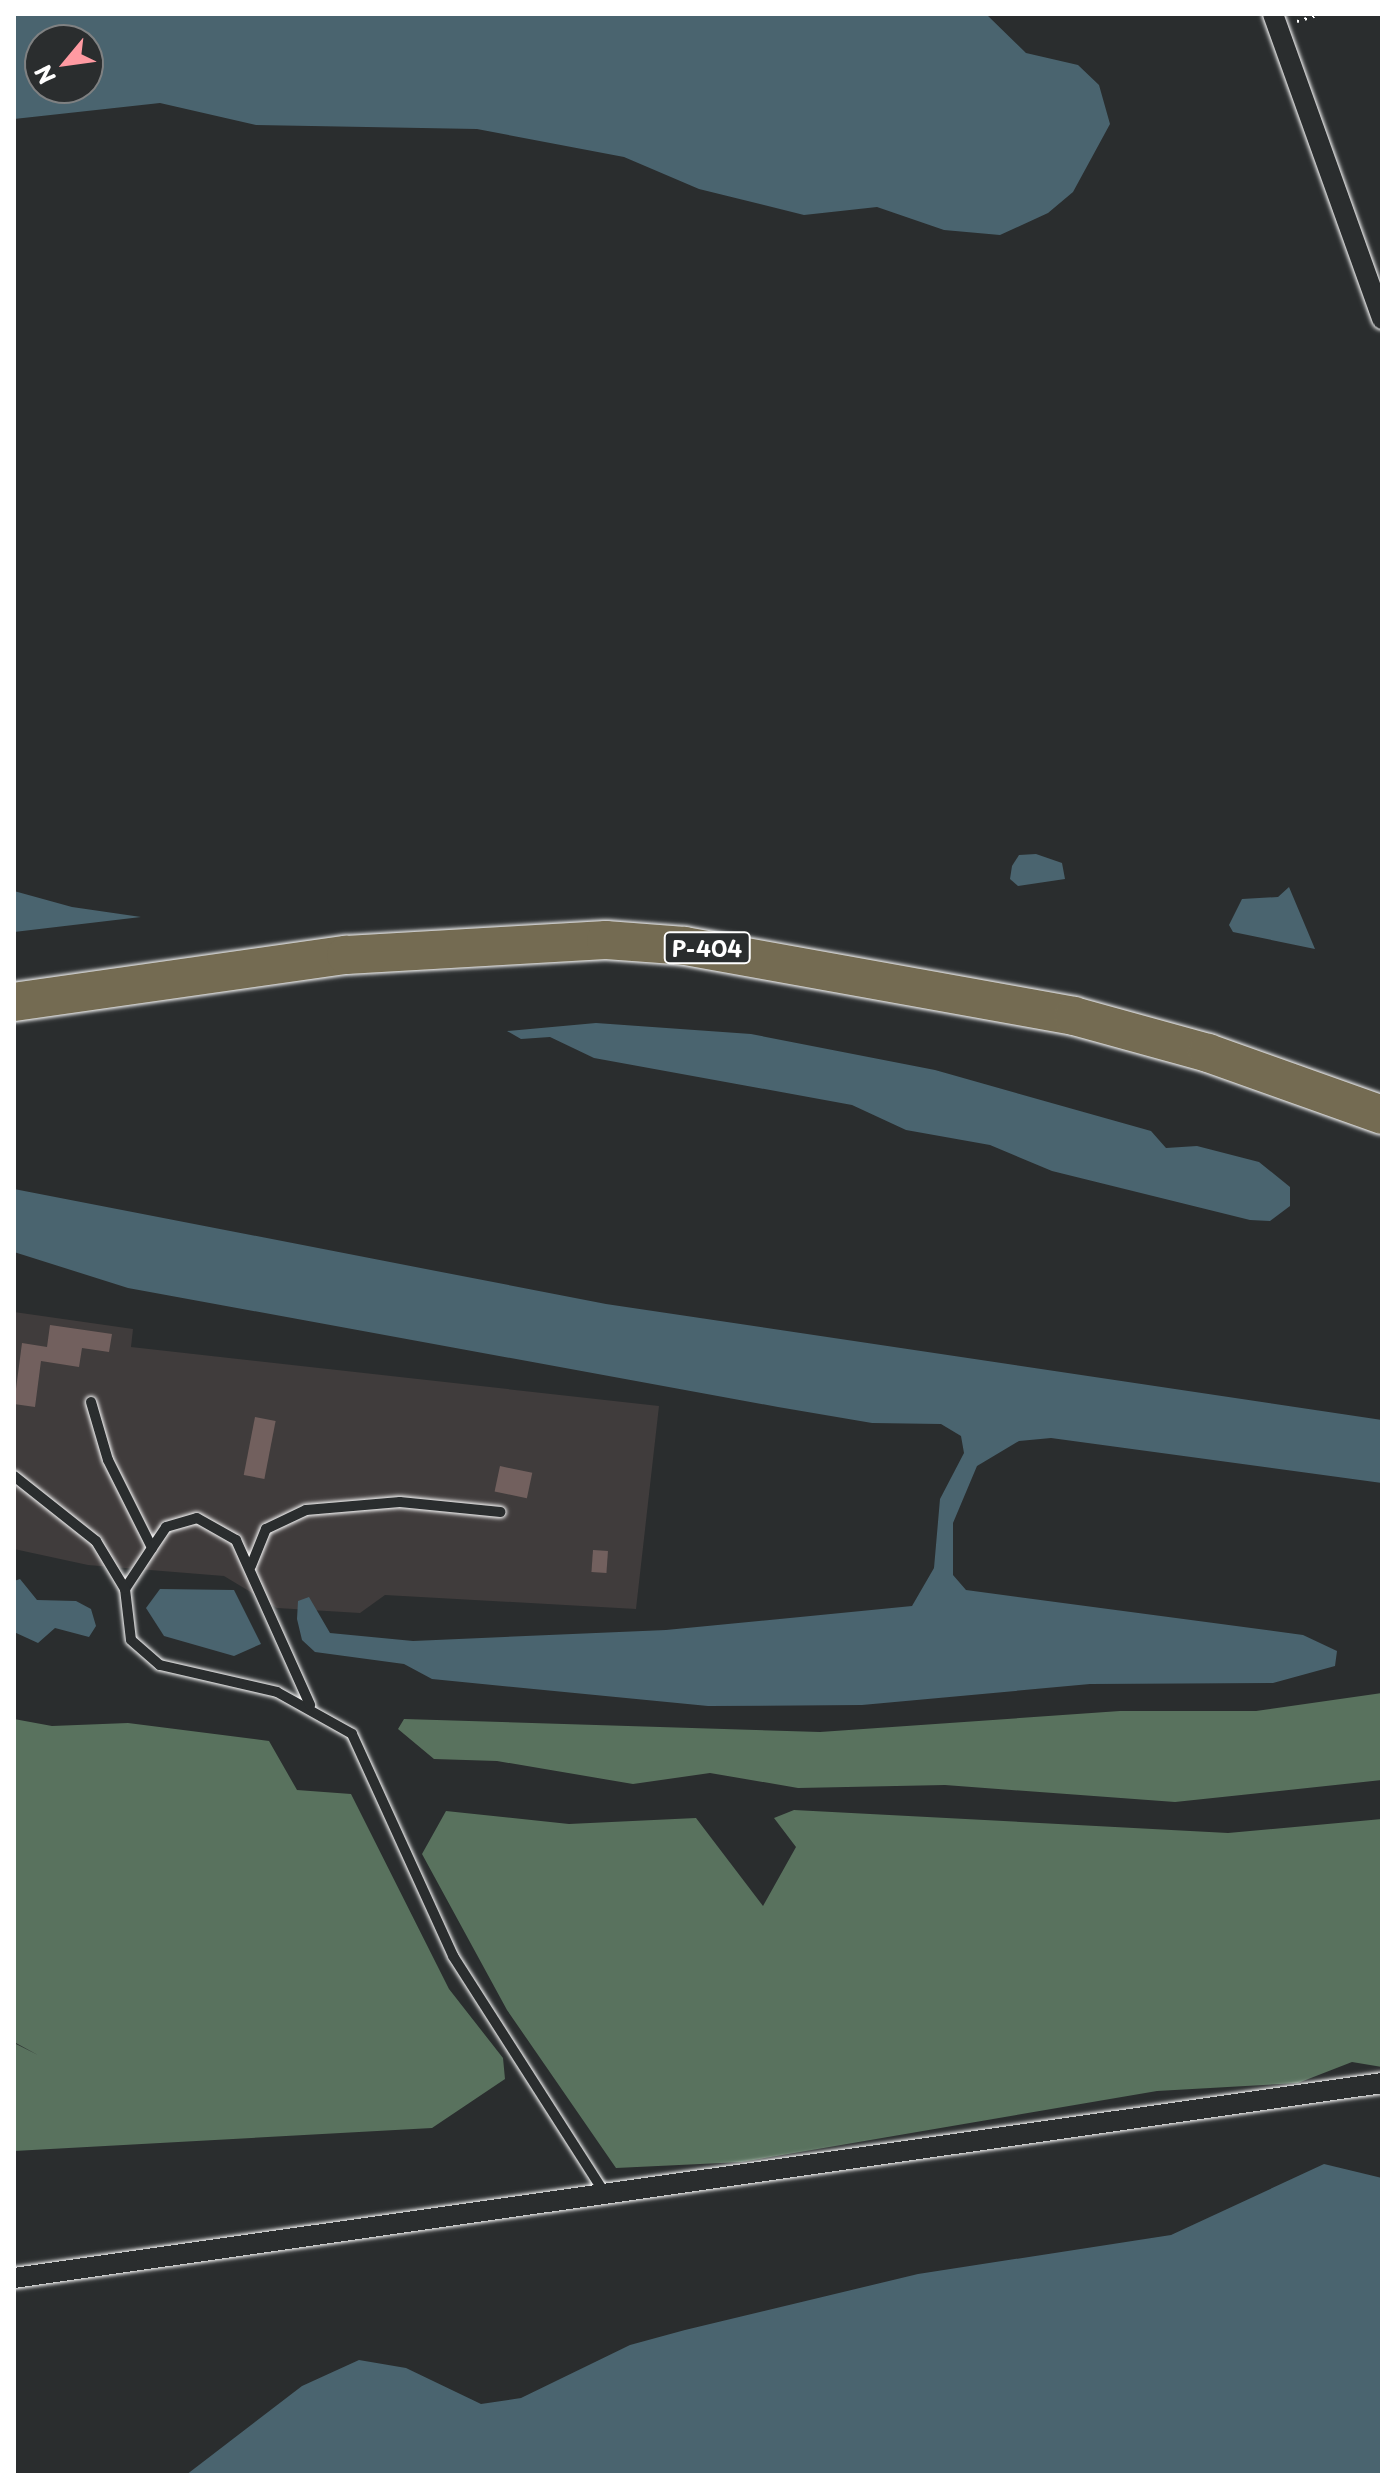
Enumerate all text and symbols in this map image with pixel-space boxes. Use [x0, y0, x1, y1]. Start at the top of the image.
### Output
north arrow [24, 24, 104, 104]
text: N [26, 59, 63, 91]
road number: Р-404 [663, 930, 751, 966]

